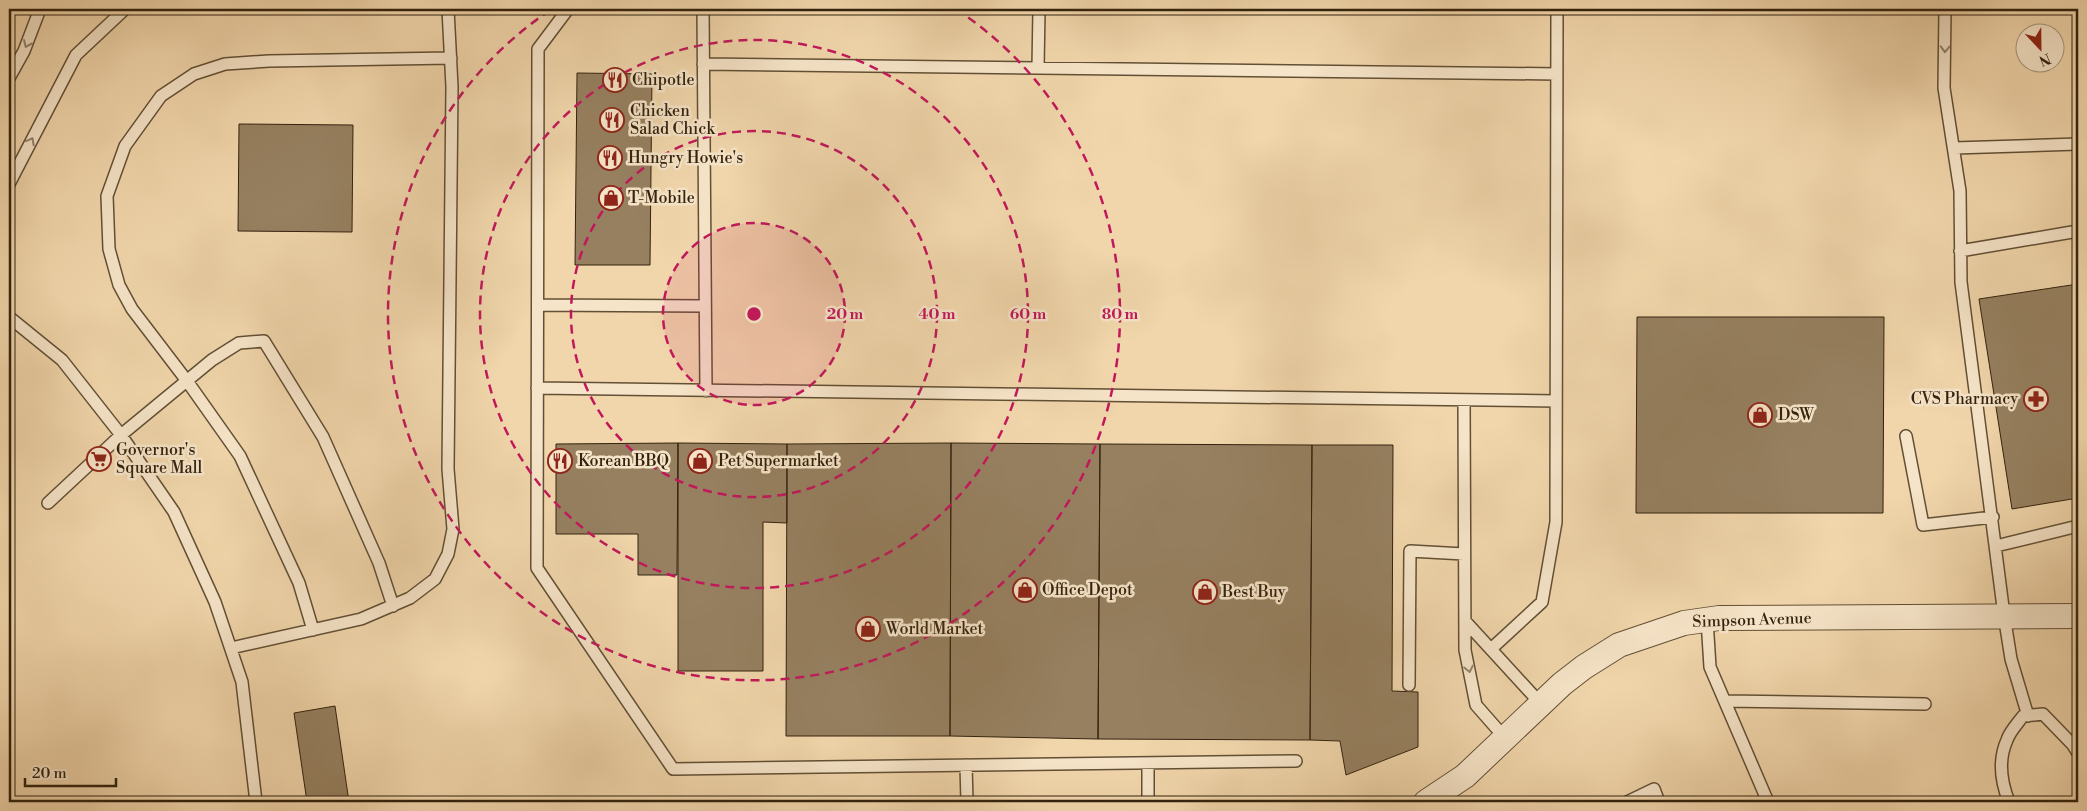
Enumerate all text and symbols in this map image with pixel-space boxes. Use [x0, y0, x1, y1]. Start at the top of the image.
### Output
north arrow [2014, 22, 2064, 72]
one-way arrow [22, 39, 33, 48]
one-way arrow [1940, 45, 1950, 53]
text: N [2036, 49, 2053, 70]
restaurant icon: Chipotle [602, 67, 628, 93]
place label: Chipotle [632, 70, 695, 90]
place label: Chicken Salad Chick [630, 101, 716, 139]
restaurant icon: Chicken Salad Chick [599, 107, 625, 133]
one-way arrow [25, 137, 35, 146]
restaurant icon: Hungry Howie's [597, 145, 623, 171]
place label: Hungry Howie's [628, 148, 743, 168]
shop icon: T-Mobile [598, 185, 624, 211]
place label: T-Mobile [628, 188, 695, 208]
centre of rings [745, 305, 763, 323]
text: 20 m [827, 305, 864, 324]
text: 40 m [918, 305, 956, 324]
text: 60 m [1010, 305, 1047, 324]
text: 80 m [1102, 305, 1139, 324]
pharmacy icon: CVS Pharmacy [2023, 386, 2049, 412]
place label: CVS Pharmacy [1911, 389, 2018, 409]
shop icon: DSW [1747, 402, 1773, 428]
place label: DSW [1778, 405, 1814, 425]
place label: Governor's Square Mall [116, 440, 202, 478]
supermarket icon: Governor's Square Mall [86, 446, 112, 472]
restaurant icon: Korean BBQ [547, 448, 573, 474]
shop icon: Pet Supermarket [687, 448, 713, 474]
place label: Korean BBQ [578, 451, 669, 471]
place label: Pet Supermarket [718, 451, 839, 471]
shop icon: Office Depot [1012, 577, 1038, 603]
shop icon: Best Buy [1192, 579, 1218, 605]
place label: Office Depot [1042, 580, 1133, 600]
place label: Best Buy [1221, 582, 1286, 602]
street label: Simpson Avenue [1692, 608, 1812, 632]
shop icon: World Market [855, 616, 881, 642]
place label: World Market [885, 619, 983, 639]
one-way arrow [1463, 665, 1474, 674]
scale bar [25, 756, 116, 788]
text: 20 m [32, 764, 67, 783]

